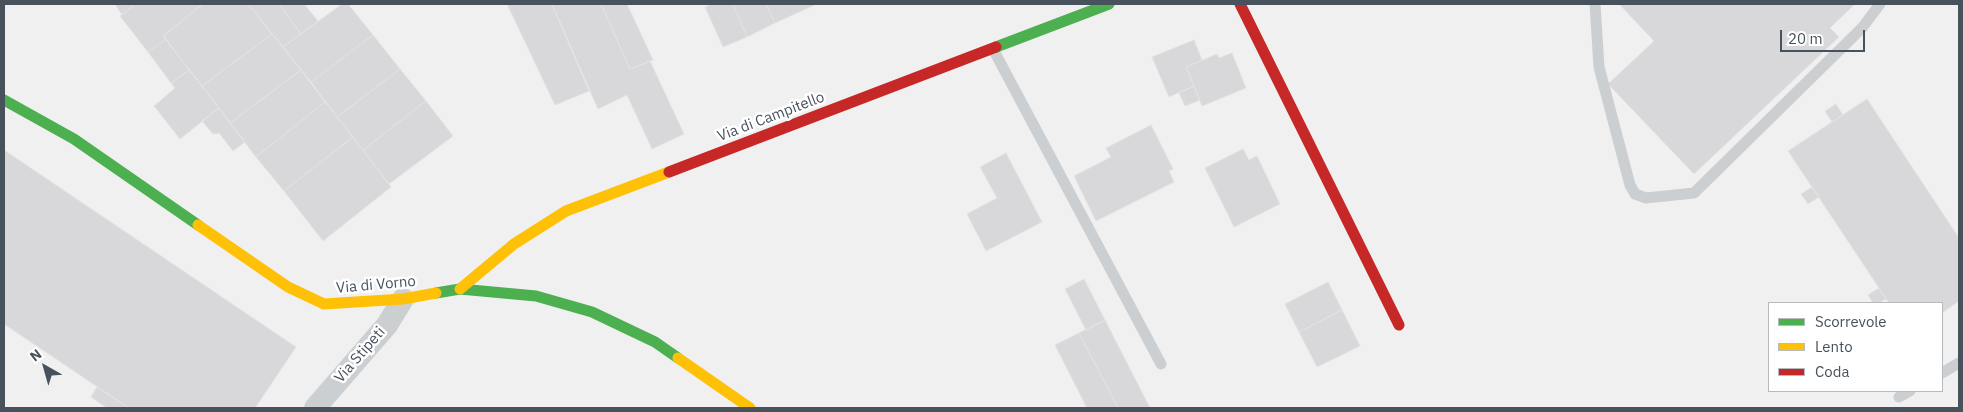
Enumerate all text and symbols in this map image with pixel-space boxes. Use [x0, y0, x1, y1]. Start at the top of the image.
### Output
scale bar [1783, 20, 1868, 52]
text: 20 m [1788, 29, 1823, 48]
street label: Via di Campitello [715, 88, 827, 146]
street label: Via di Vorno [335, 273, 417, 297]
legend [1768, 302, 1943, 392]
text: Scorrevole [1815, 312, 1887, 331]
street label: Via Stipeti [331, 323, 389, 387]
text: Lento [1815, 337, 1853, 356]
north arrow [20, 342, 70, 392]
text: N [26, 345, 45, 365]
text: Coda [1815, 362, 1849, 381]

